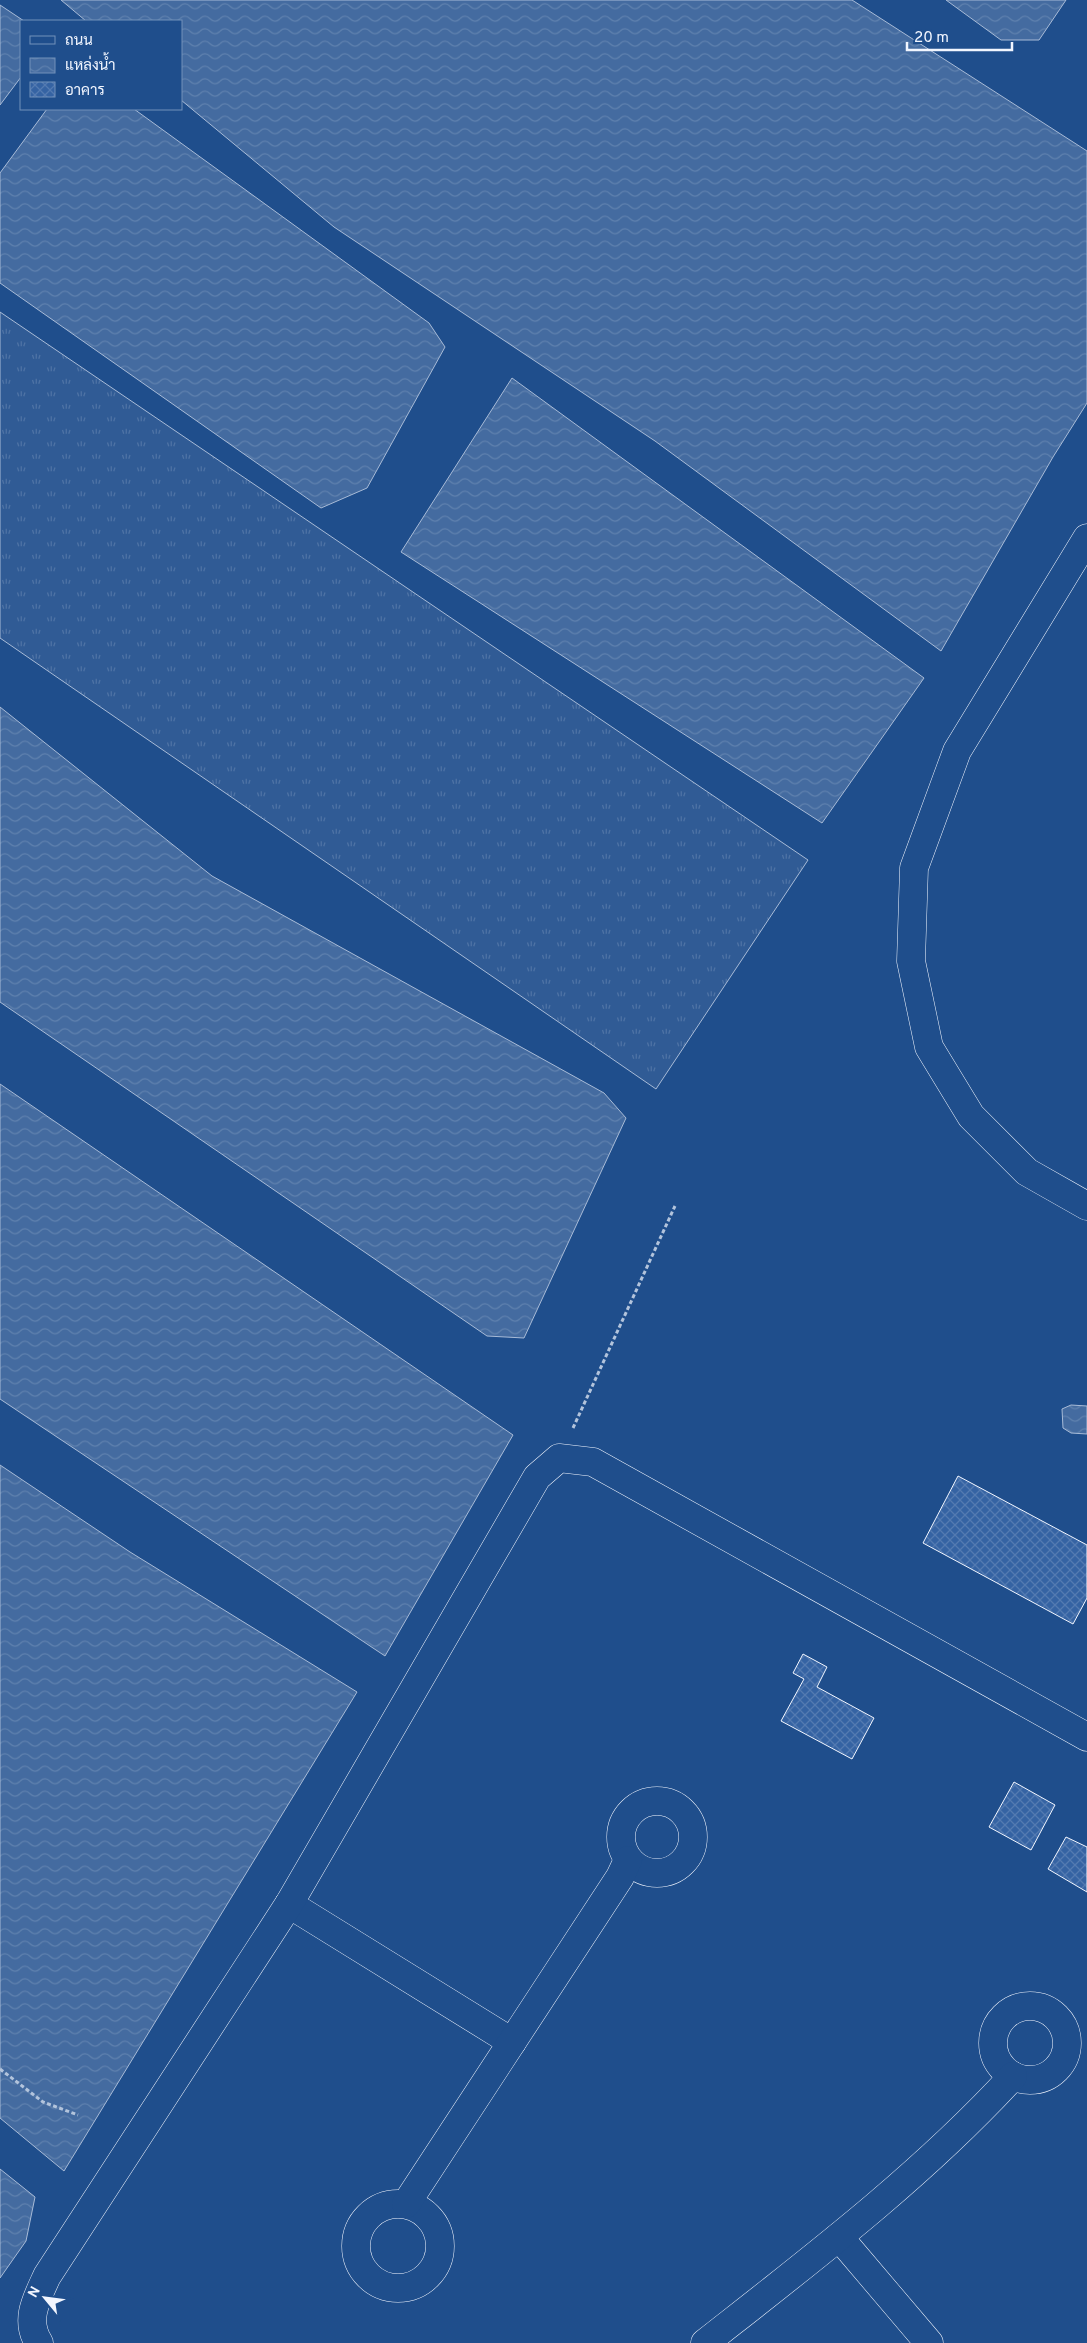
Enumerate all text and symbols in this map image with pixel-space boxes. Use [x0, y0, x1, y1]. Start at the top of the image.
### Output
legend [20, 20, 182, 110]
scale bar [907, 20, 1012, 52]
text: 20 m [914, 29, 949, 48]
text: ถนน [65, 32, 93, 51]
text: แหล่งน้ำ [65, 52, 116, 76]
text: อาคาร [65, 82, 105, 101]
north arrow [20, 2273, 70, 2323]
text: N [25, 2284, 45, 2301]

